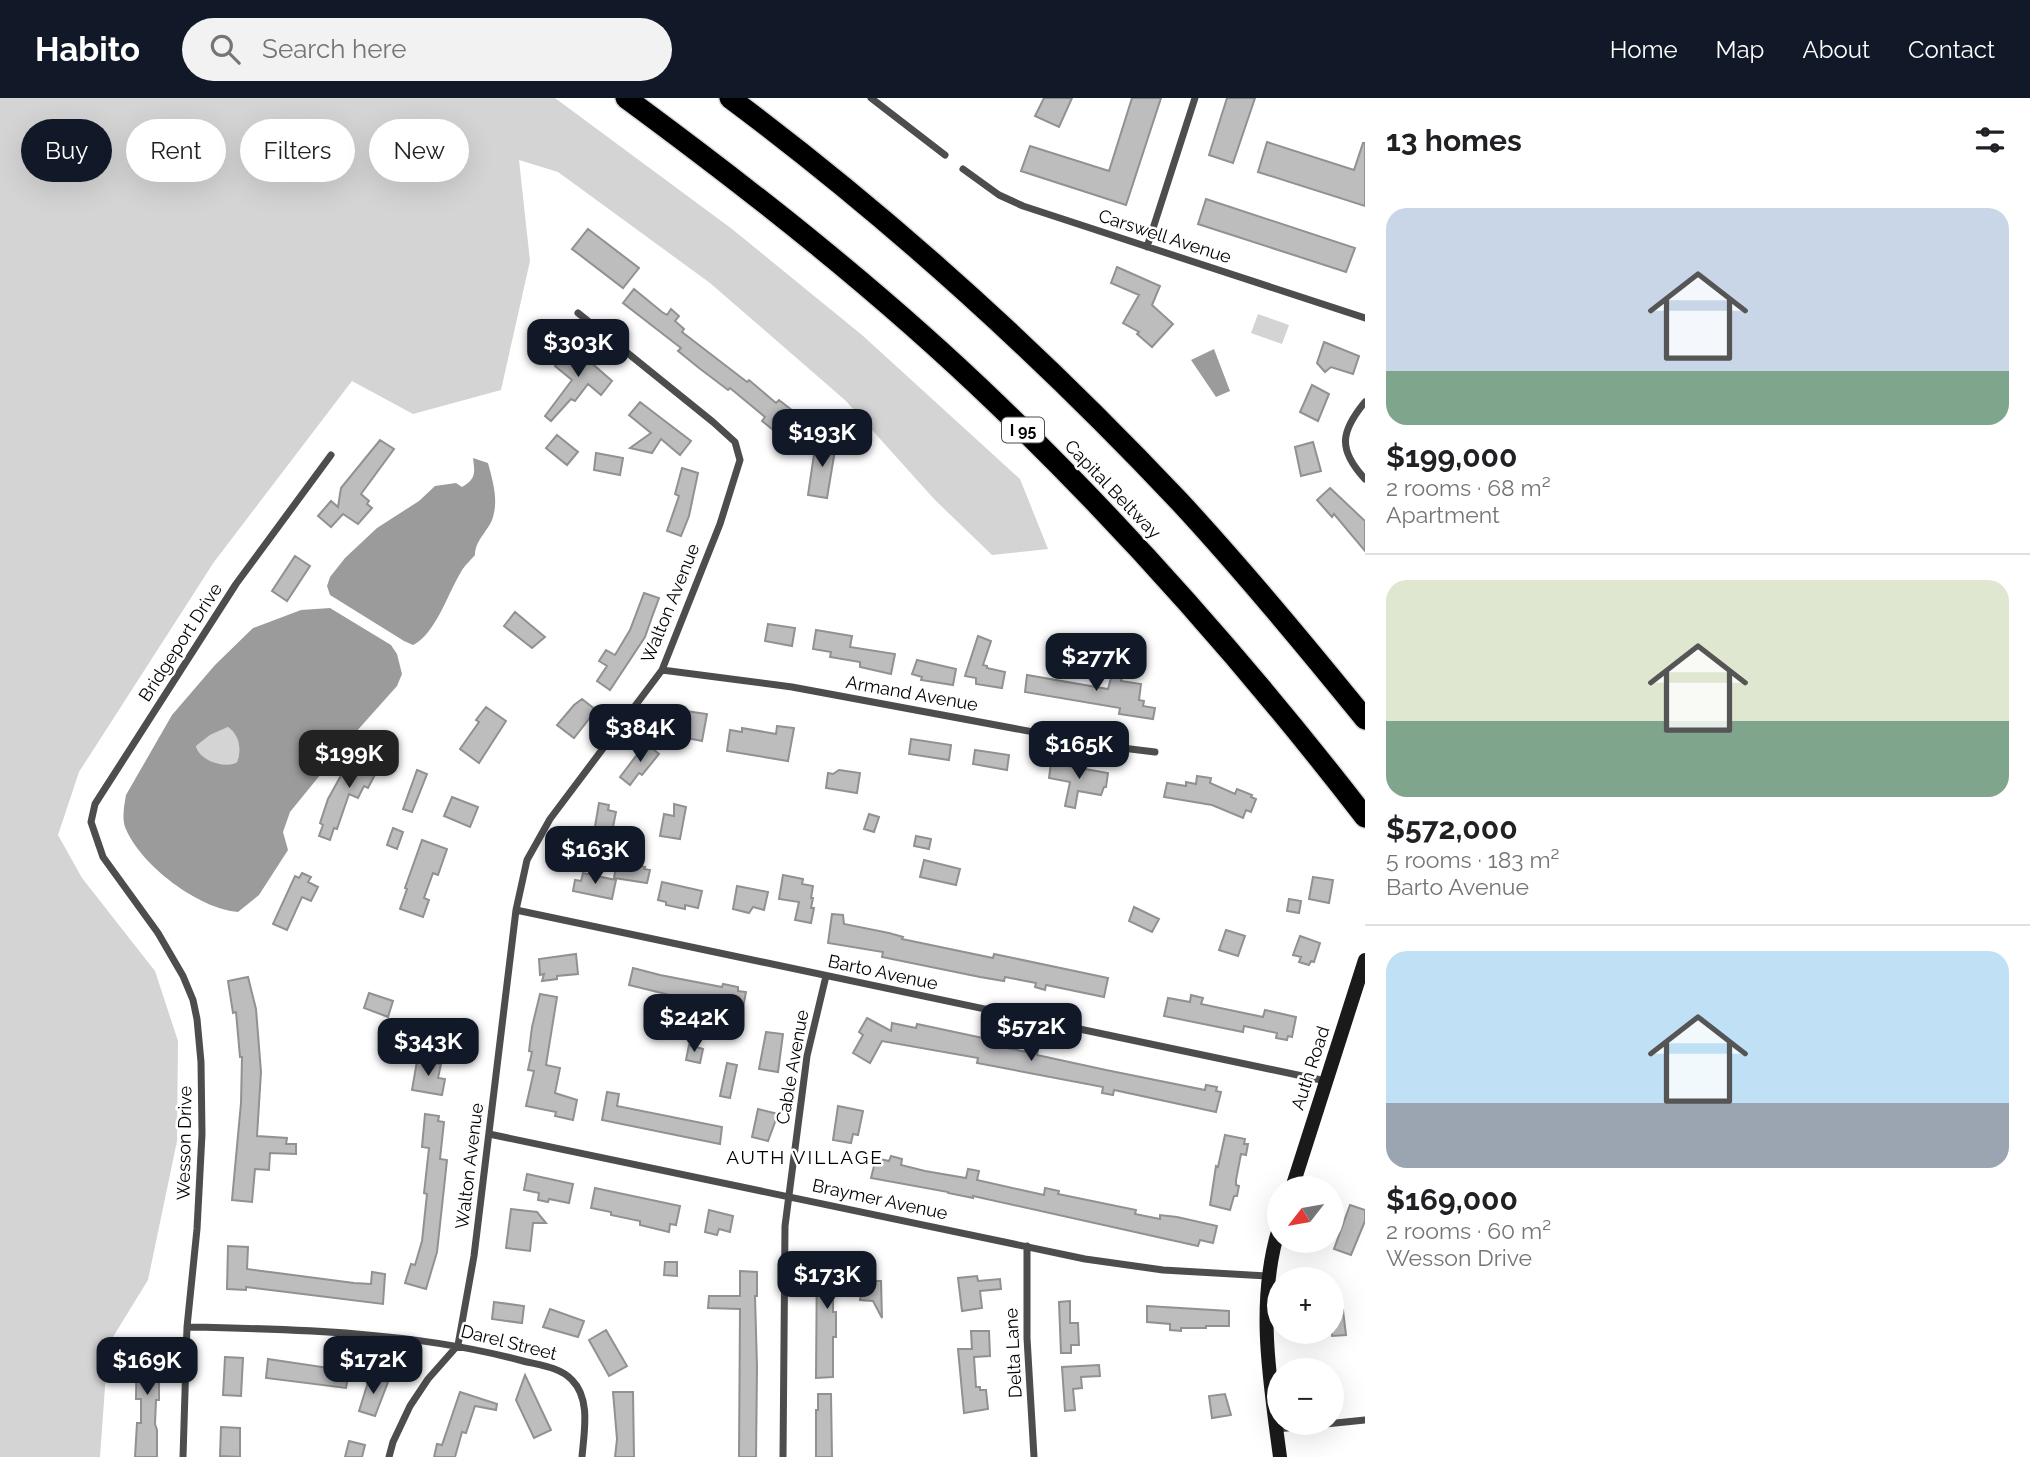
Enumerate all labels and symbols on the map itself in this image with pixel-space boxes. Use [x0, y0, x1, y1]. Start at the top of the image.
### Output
street label: Carswell Avenue [1096, 205, 1234, 267]
pin: $303K [529, 320, 627, 379]
pin: $193K [773, 410, 871, 469]
road number: I 95 [1002, 418, 1044, 442]
street label: Capital Beltway [1061, 435, 1166, 543]
street label: Walton Avenue [637, 540, 704, 666]
street label: Bridgeport Drive [134, 579, 226, 705]
pin: $277K [1047, 634, 1145, 693]
street label: Armand Avenue [844, 671, 980, 715]
pin: $384K [591, 704, 689, 764]
pin: $165K [1030, 722, 1128, 781]
pin: $199K [300, 730, 398, 790]
pin: $163K [546, 826, 644, 886]
street label: Barto Avenue [826, 950, 940, 994]
pin: $242K [645, 995, 743, 1054]
pin: $572K [982, 1004, 1080, 1063]
street label: Cable Avenue [772, 1008, 812, 1126]
pin: $343K [379, 1018, 477, 1078]
street label: Auth Road [1287, 1023, 1333, 1113]
street label: Wesson Drive [173, 1085, 196, 1200]
street label: Walton Avenue [451, 1101, 487, 1230]
district label: AUTH VILLAGE [726, 1146, 884, 1168]
street label: Braymer Avenue [810, 1174, 950, 1224]
north arrow [1267, 1176, 1344, 1253]
pin: $173K [778, 1252, 876, 1311]
street label: Delta Lane [1000, 1307, 1026, 1399]
street label: Darel Street [459, 1320, 559, 1364]
pin: $172K [324, 1336, 422, 1396]
pin: $169K [98, 1338, 196, 1397]

